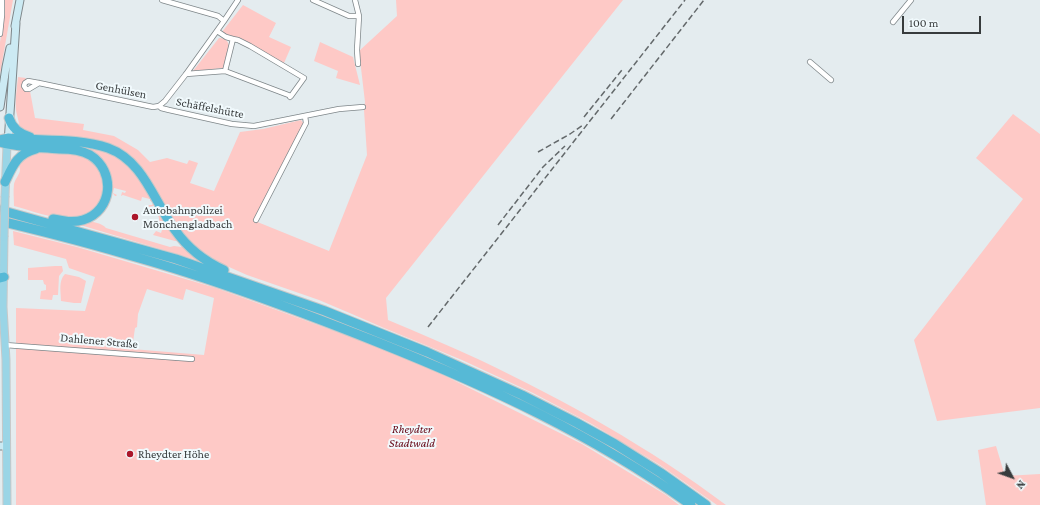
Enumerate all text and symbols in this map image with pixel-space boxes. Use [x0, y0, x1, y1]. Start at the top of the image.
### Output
scale bar [904, 8, 983, 34]
text: 100 m [909, 16, 938, 30]
street label: Genhülsen [94, 78, 148, 102]
street label: Schäffelshütte [175, 94, 245, 122]
place label: Autobahnpolizei Mönchengladbach [143, 203, 232, 231]
marker: Autobahnpolizei Mönchengladbach [130, 212, 140, 222]
street label: Dahlener Straße [60, 330, 138, 352]
park label: Rheydter Stadtwald [389, 422, 435, 450]
place label: Rheydter Höhe [138, 447, 209, 461]
marker: Rheydter Höhe [125, 449, 135, 459]
north arrow [992, 457, 1032, 497]
text: N [1014, 478, 1028, 492]

